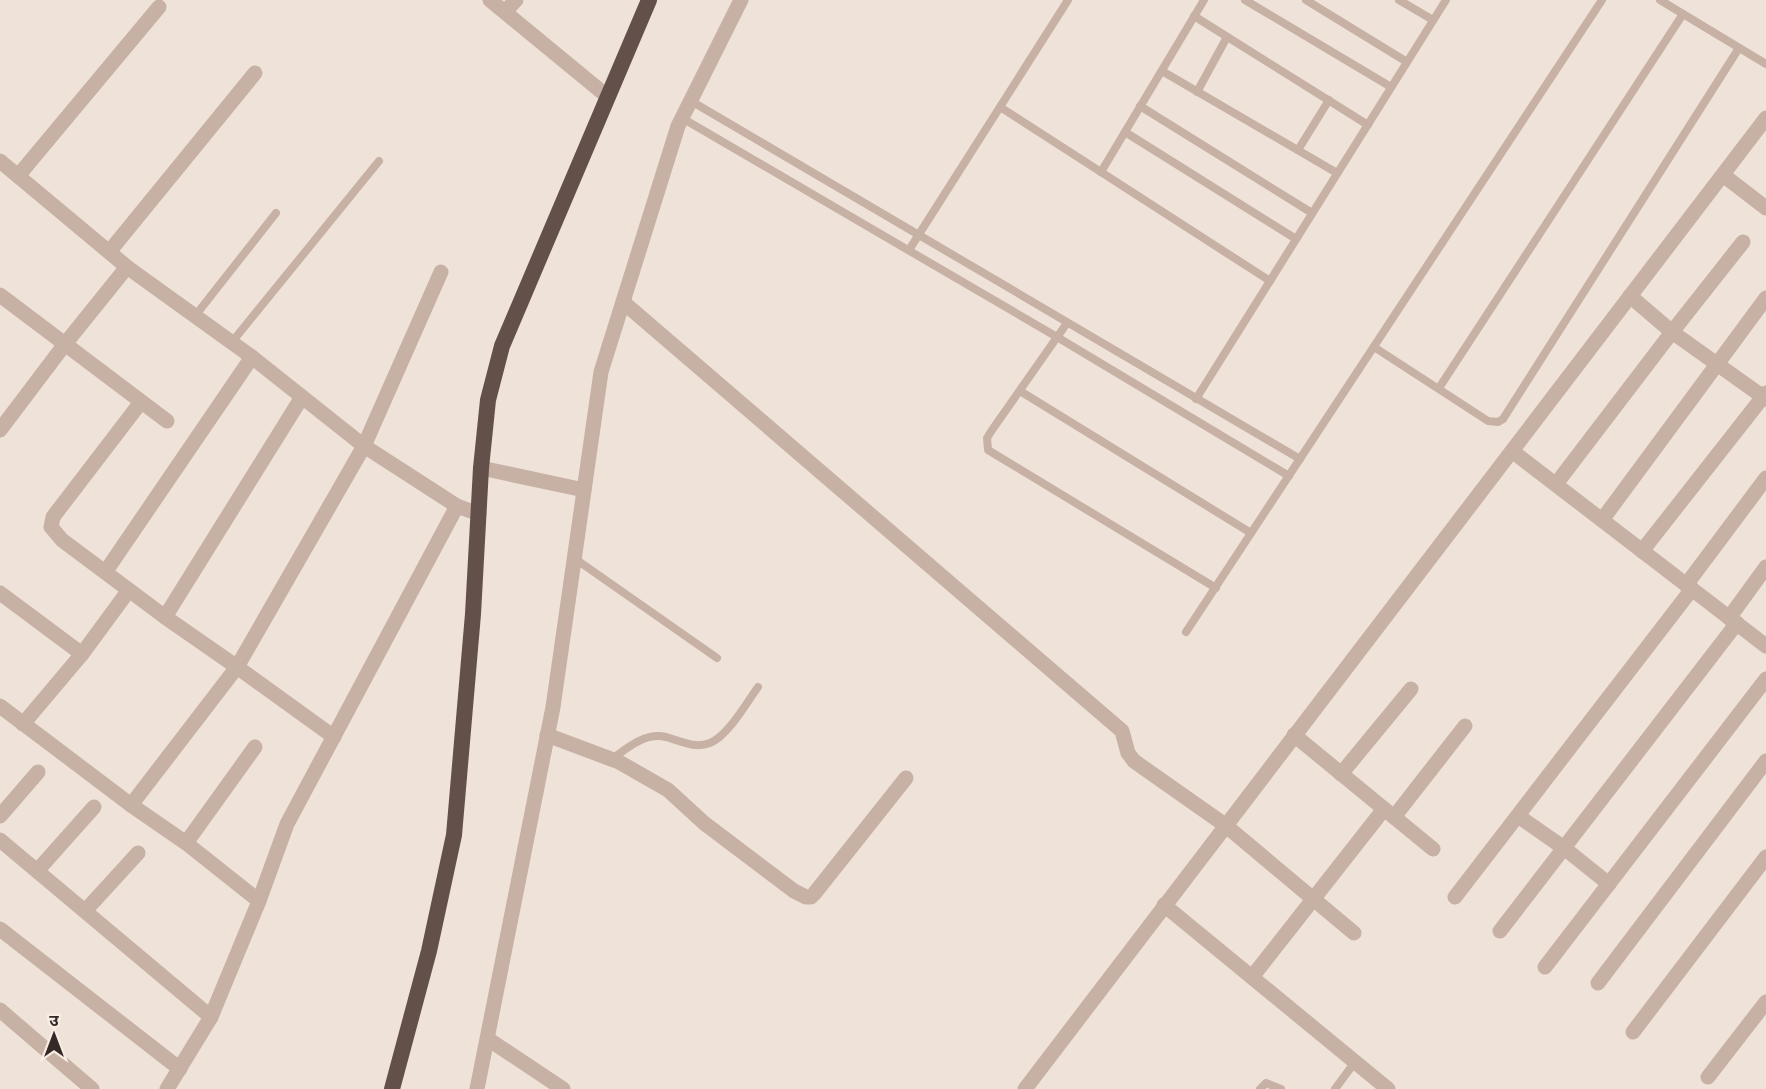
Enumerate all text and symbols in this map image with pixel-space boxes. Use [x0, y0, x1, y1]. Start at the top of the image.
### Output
north arrow [24, 1005, 84, 1065]
text: उ [49, 1011, 59, 1030]

